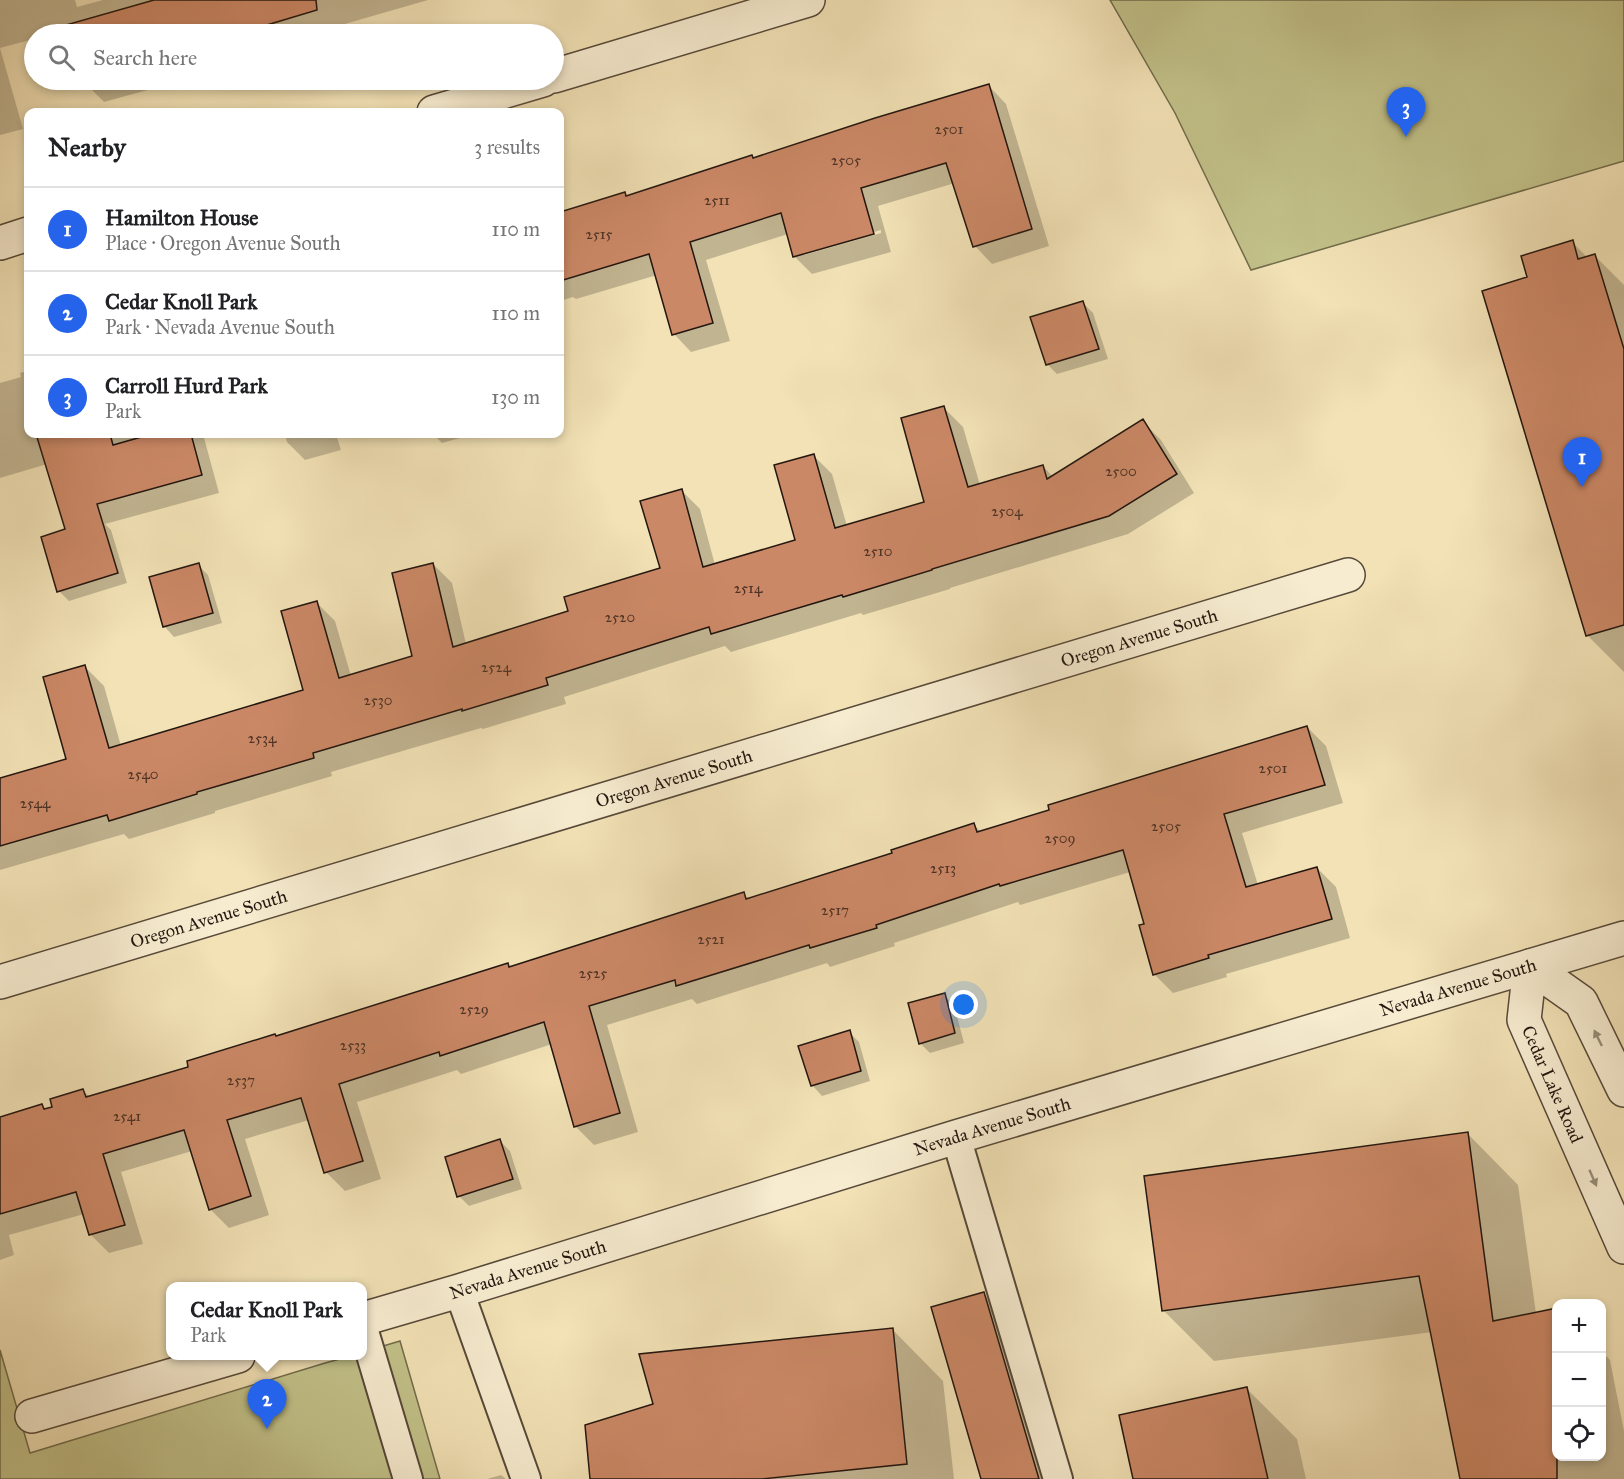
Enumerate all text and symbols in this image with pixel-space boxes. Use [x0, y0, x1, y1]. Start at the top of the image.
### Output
search box [24, 24, 564, 90]
icon: search [45, 41, 78, 74]
text: Search here [93, 44, 197, 71]
pin: 3 [1386, 88, 1426, 137]
house number: 2501 [935, 120, 963, 138]
text: Nearby [48, 131, 126, 163]
text: 3 results [474, 135, 540, 159]
house number: 2505 [831, 151, 861, 169]
house number: 2511 [704, 191, 730, 209]
text: Hamilton House [105, 204, 258, 231]
text: 1 [64, 217, 71, 241]
text: 110 m [492, 217, 540, 241]
house number: 2515 [585, 225, 613, 243]
text: Place · Oregon Avenue South [105, 231, 341, 255]
text: Cedar Knoll Park [105, 288, 258, 315]
text: 2 [63, 301, 72, 325]
text: 110 m [492, 301, 540, 325]
text: Park · Nevada Avenue South [105, 315, 335, 339]
text: Carroll Hurd Park [105, 372, 268, 399]
text: 3 [64, 385, 72, 409]
text: 130 m [491, 385, 540, 409]
text: Park [105, 399, 141, 423]
pin: 1 [1562, 438, 1602, 487]
house number: 2500 [1105, 462, 1137, 480]
house number: 2504 [991, 502, 1023, 520]
house number: 2510 [864, 542, 892, 560]
house number: 2514 [734, 579, 763, 597]
street label: Oregon Avenue South [1058, 604, 1220, 672]
house number: 2520 [605, 608, 635, 626]
house number: 2524 [481, 658, 512, 676]
house number: 2530 [364, 691, 393, 709]
house number: 2534 [248, 729, 277, 747]
street label: Oregon Avenue South [593, 744, 755, 813]
house number: 2501 [1259, 759, 1287, 777]
house number: 2540 [128, 765, 158, 783]
house number: 2544 [20, 794, 51, 812]
house number: 2505 [1151, 817, 1181, 835]
house number: 2509 [1044, 829, 1076, 847]
house number: 2513 [930, 859, 956, 877]
street label: Oregon Avenue South [128, 885, 290, 953]
house number: 2517 [821, 901, 849, 919]
house number: 2521 [697, 930, 725, 948]
street label: Nevada Avenue South [1377, 954, 1539, 1021]
house number: 2525 [579, 964, 607, 982]
your location [949, 990, 978, 1019]
house number: 2529 [459, 1000, 489, 1018]
street label: Cedar Lake Road [1517, 1022, 1588, 1146]
one-way arrow [1594, 1029, 1603, 1046]
house number: 2533 [340, 1036, 366, 1054]
house number: 2537 [227, 1071, 255, 1089]
street label: Nevada Avenue South [911, 1092, 1073, 1160]
house number: 2541 [113, 1107, 141, 1125]
one-way arrow [1589, 1169, 1598, 1186]
street label: Nevada Avenue South [447, 1235, 609, 1304]
popup [166, 1282, 367, 1360]
text: Cedar Knoll Park [190, 1296, 343, 1323]
map controls [1552, 1299, 1606, 1461]
button: + [1552, 1299, 1606, 1353]
text: Park [190, 1323, 226, 1347]
button: − [1552, 1353, 1606, 1407]
pin: 2 [248, 1380, 286, 1429]
button: locate [1552, 1407, 1606, 1461]

